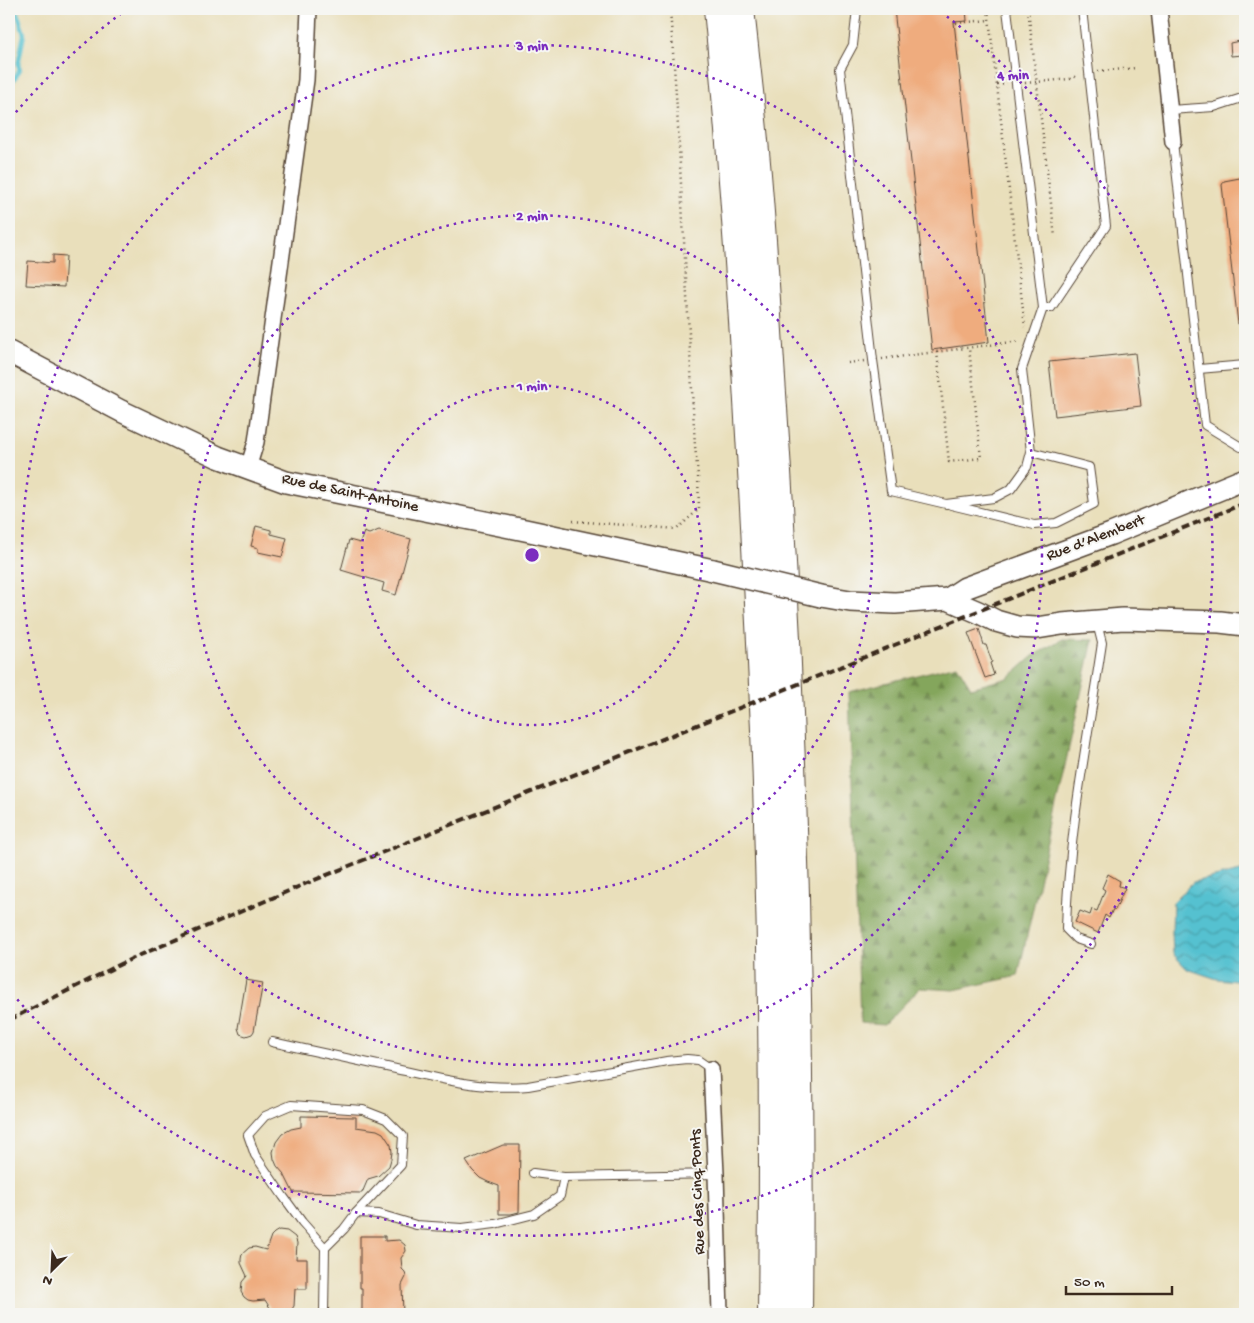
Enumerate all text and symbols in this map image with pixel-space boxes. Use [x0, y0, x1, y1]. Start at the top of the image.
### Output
text: 3 min [515, 38, 549, 56]
text: 4 min [996, 67, 1030, 85]
text: 2 min [516, 208, 549, 226]
text: 1 min [516, 378, 548, 396]
street label: Rue de Saint-Antoine [280, 470, 421, 518]
street label: Rue d’Alembert [1044, 511, 1149, 566]
centre of rings [523, 546, 541, 564]
street label: Rue des Cinq Ponts [687, 1128, 711, 1255]
north arrow [28, 1246, 78, 1296]
scale bar [1066, 1263, 1173, 1295]
text: N [40, 1270, 55, 1289]
text: 50 m [1074, 1274, 1105, 1292]

